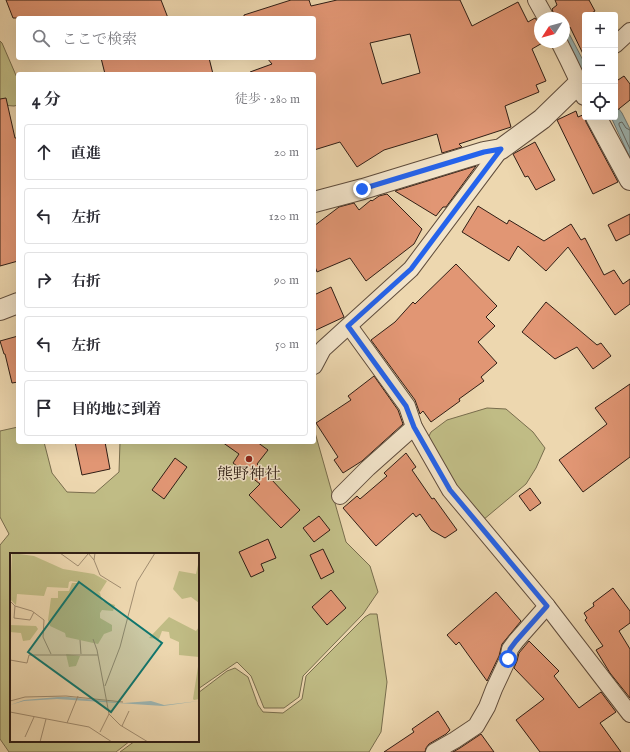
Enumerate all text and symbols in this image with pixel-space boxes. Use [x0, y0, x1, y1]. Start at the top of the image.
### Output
north arrow [534, 12, 570, 48]
map controls [582, 12, 618, 120]
button: + [582, 12, 618, 48]
search box [16, 16, 316, 60]
icon: search [30, 27, 52, 49]
text: ここで検索 [62, 30, 137, 49]
button: − [582, 48, 618, 84]
button: locate [582, 84, 618, 120]
text: 4 分 [32, 90, 61, 111]
text: 徒歩 · 280 m [235, 91, 300, 108]
icon: ahead [33, 141, 55, 163]
text: 直進 [71, 144, 101, 163]
text: 20 m [274, 144, 299, 161]
route end [353, 180, 371, 198]
icon: left [33, 205, 55, 227]
text: 左折 [71, 208, 101, 227]
text: 120 m [269, 208, 299, 225]
icon: right [33, 269, 55, 291]
text: 右折 [71, 272, 101, 291]
text: 90 m [274, 272, 299, 289]
icon: left [33, 333, 55, 355]
text: 左折 [71, 336, 101, 355]
text: 50 m [275, 336, 299, 353]
icon: arrive [33, 397, 55, 419]
text: 目的地に到着 [71, 400, 161, 419]
marker: 熊野神社 [244, 454, 254, 464]
place label: 熊野神社 [217, 465, 281, 485]
inset map [10, 553, 199, 742]
route start [499, 650, 517, 668]

